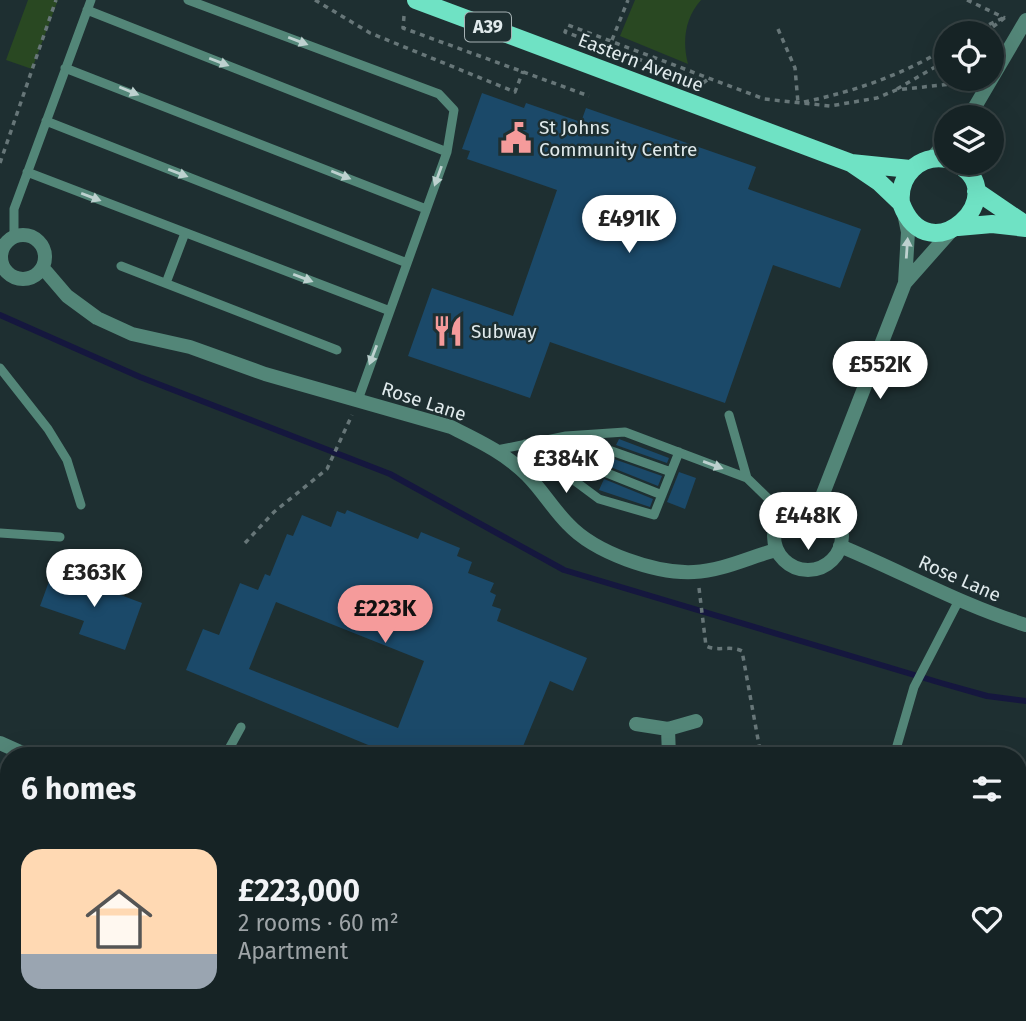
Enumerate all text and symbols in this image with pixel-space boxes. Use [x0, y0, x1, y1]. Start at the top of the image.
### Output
road number: A39 [465, 12, 511, 42]
map controls [934, 21, 1004, 175]
button: locate [934, 21, 1004, 91]
street label: Eastern Avenue [575, 28, 707, 97]
one-way arrow [287, 36, 308, 47]
one-way arrow [208, 57, 229, 68]
one-way arrow [119, 85, 140, 96]
button: layers [934, 105, 1004, 175]
place label: St Johns Community Centre [539, 116, 697, 161]
public building icon: St Johns Community Centre [499, 121, 533, 155]
one-way arrow [433, 165, 444, 186]
one-way arrow [167, 167, 188, 178]
one-way arrow [330, 170, 351, 181]
one-way arrow [80, 191, 101, 202]
pin: £491K [580, 196, 678, 255]
text: £491K [598, 204, 660, 232]
one-way arrow [902, 237, 913, 259]
one-way arrow [293, 272, 314, 283]
restaurant icon: Subway [431, 314, 465, 348]
place label: Subway [471, 320, 537, 343]
pin: £552K [831, 342, 929, 401]
one-way arrow [367, 345, 378, 366]
text: £552K [849, 350, 911, 378]
street label: Rose Lane [379, 377, 469, 426]
pin: £384K [517, 435, 615, 495]
text: £384K [533, 444, 599, 472]
one-way arrow [702, 460, 723, 471]
pin: £448K [759, 492, 857, 552]
text: £448K [775, 501, 841, 529]
pin: £363K [45, 550, 143, 609]
street label: Rose Lane [915, 550, 1005, 607]
text: £363K [62, 558, 126, 586]
pin: £223K [336, 586, 434, 645]
text: £223K [354, 594, 416, 622]
icon: filters [968, 770, 1006, 808]
text: 6 homes [21, 771, 136, 807]
text: £223,000 [238, 873, 360, 909]
icon: home [77, 877, 161, 961]
icon: heart [968, 900, 1006, 938]
text: 2 rooms · 60 m² [238, 909, 399, 937]
text: Apartment [238, 937, 348, 965]

